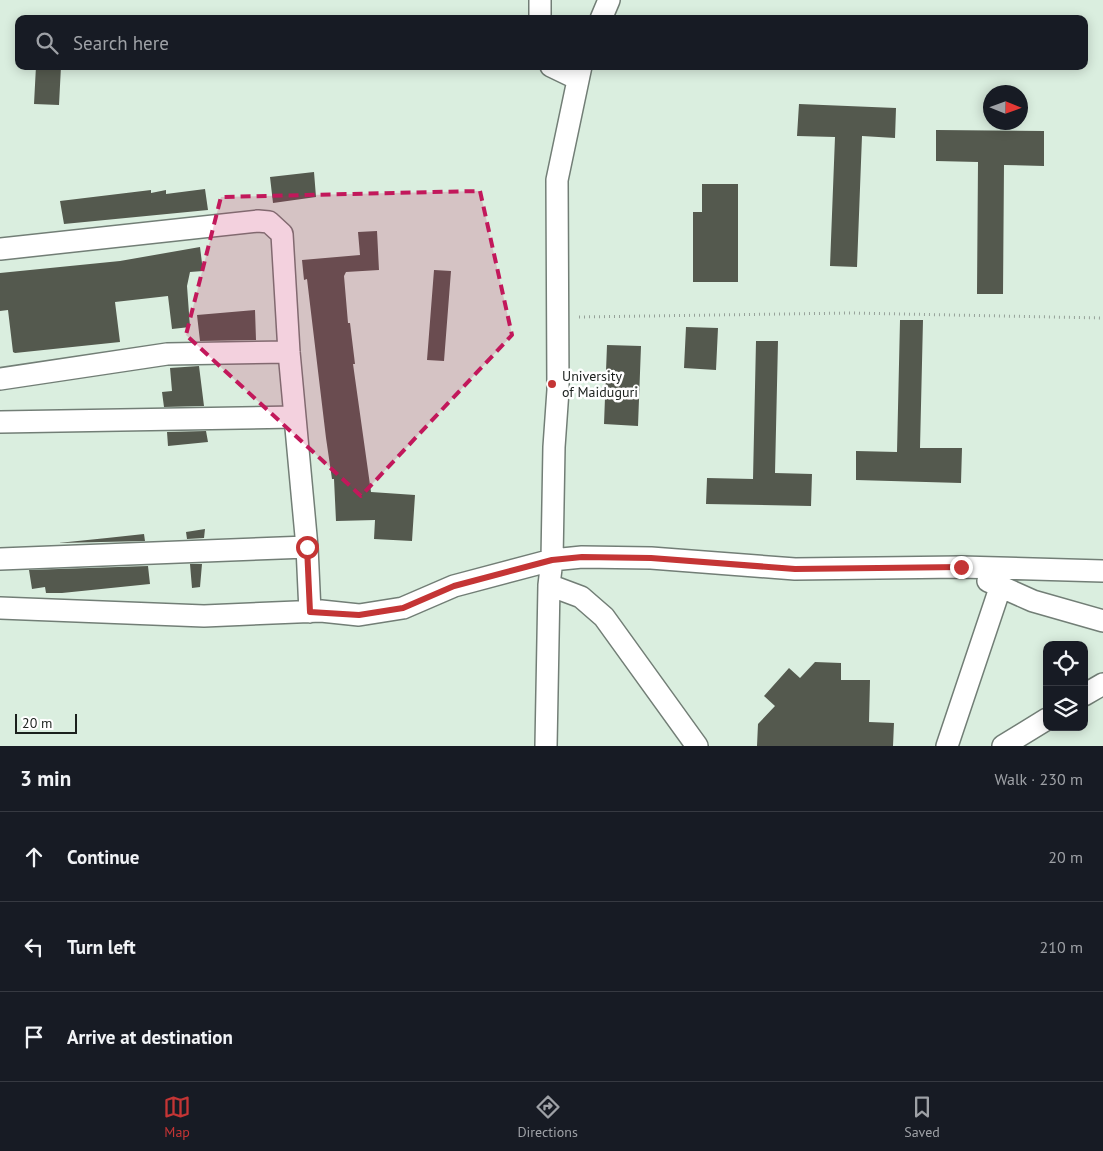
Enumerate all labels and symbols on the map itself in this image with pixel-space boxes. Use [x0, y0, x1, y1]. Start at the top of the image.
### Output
north arrow [983, 85, 1028, 130]
place label: University of Maiduguri [562, 367, 638, 401]
marker: University of Maiduguri [546, 378, 558, 390]
route start [296, 536, 319, 559]
route end [950, 556, 973, 579]
scale bar [15, 711, 78, 734]

